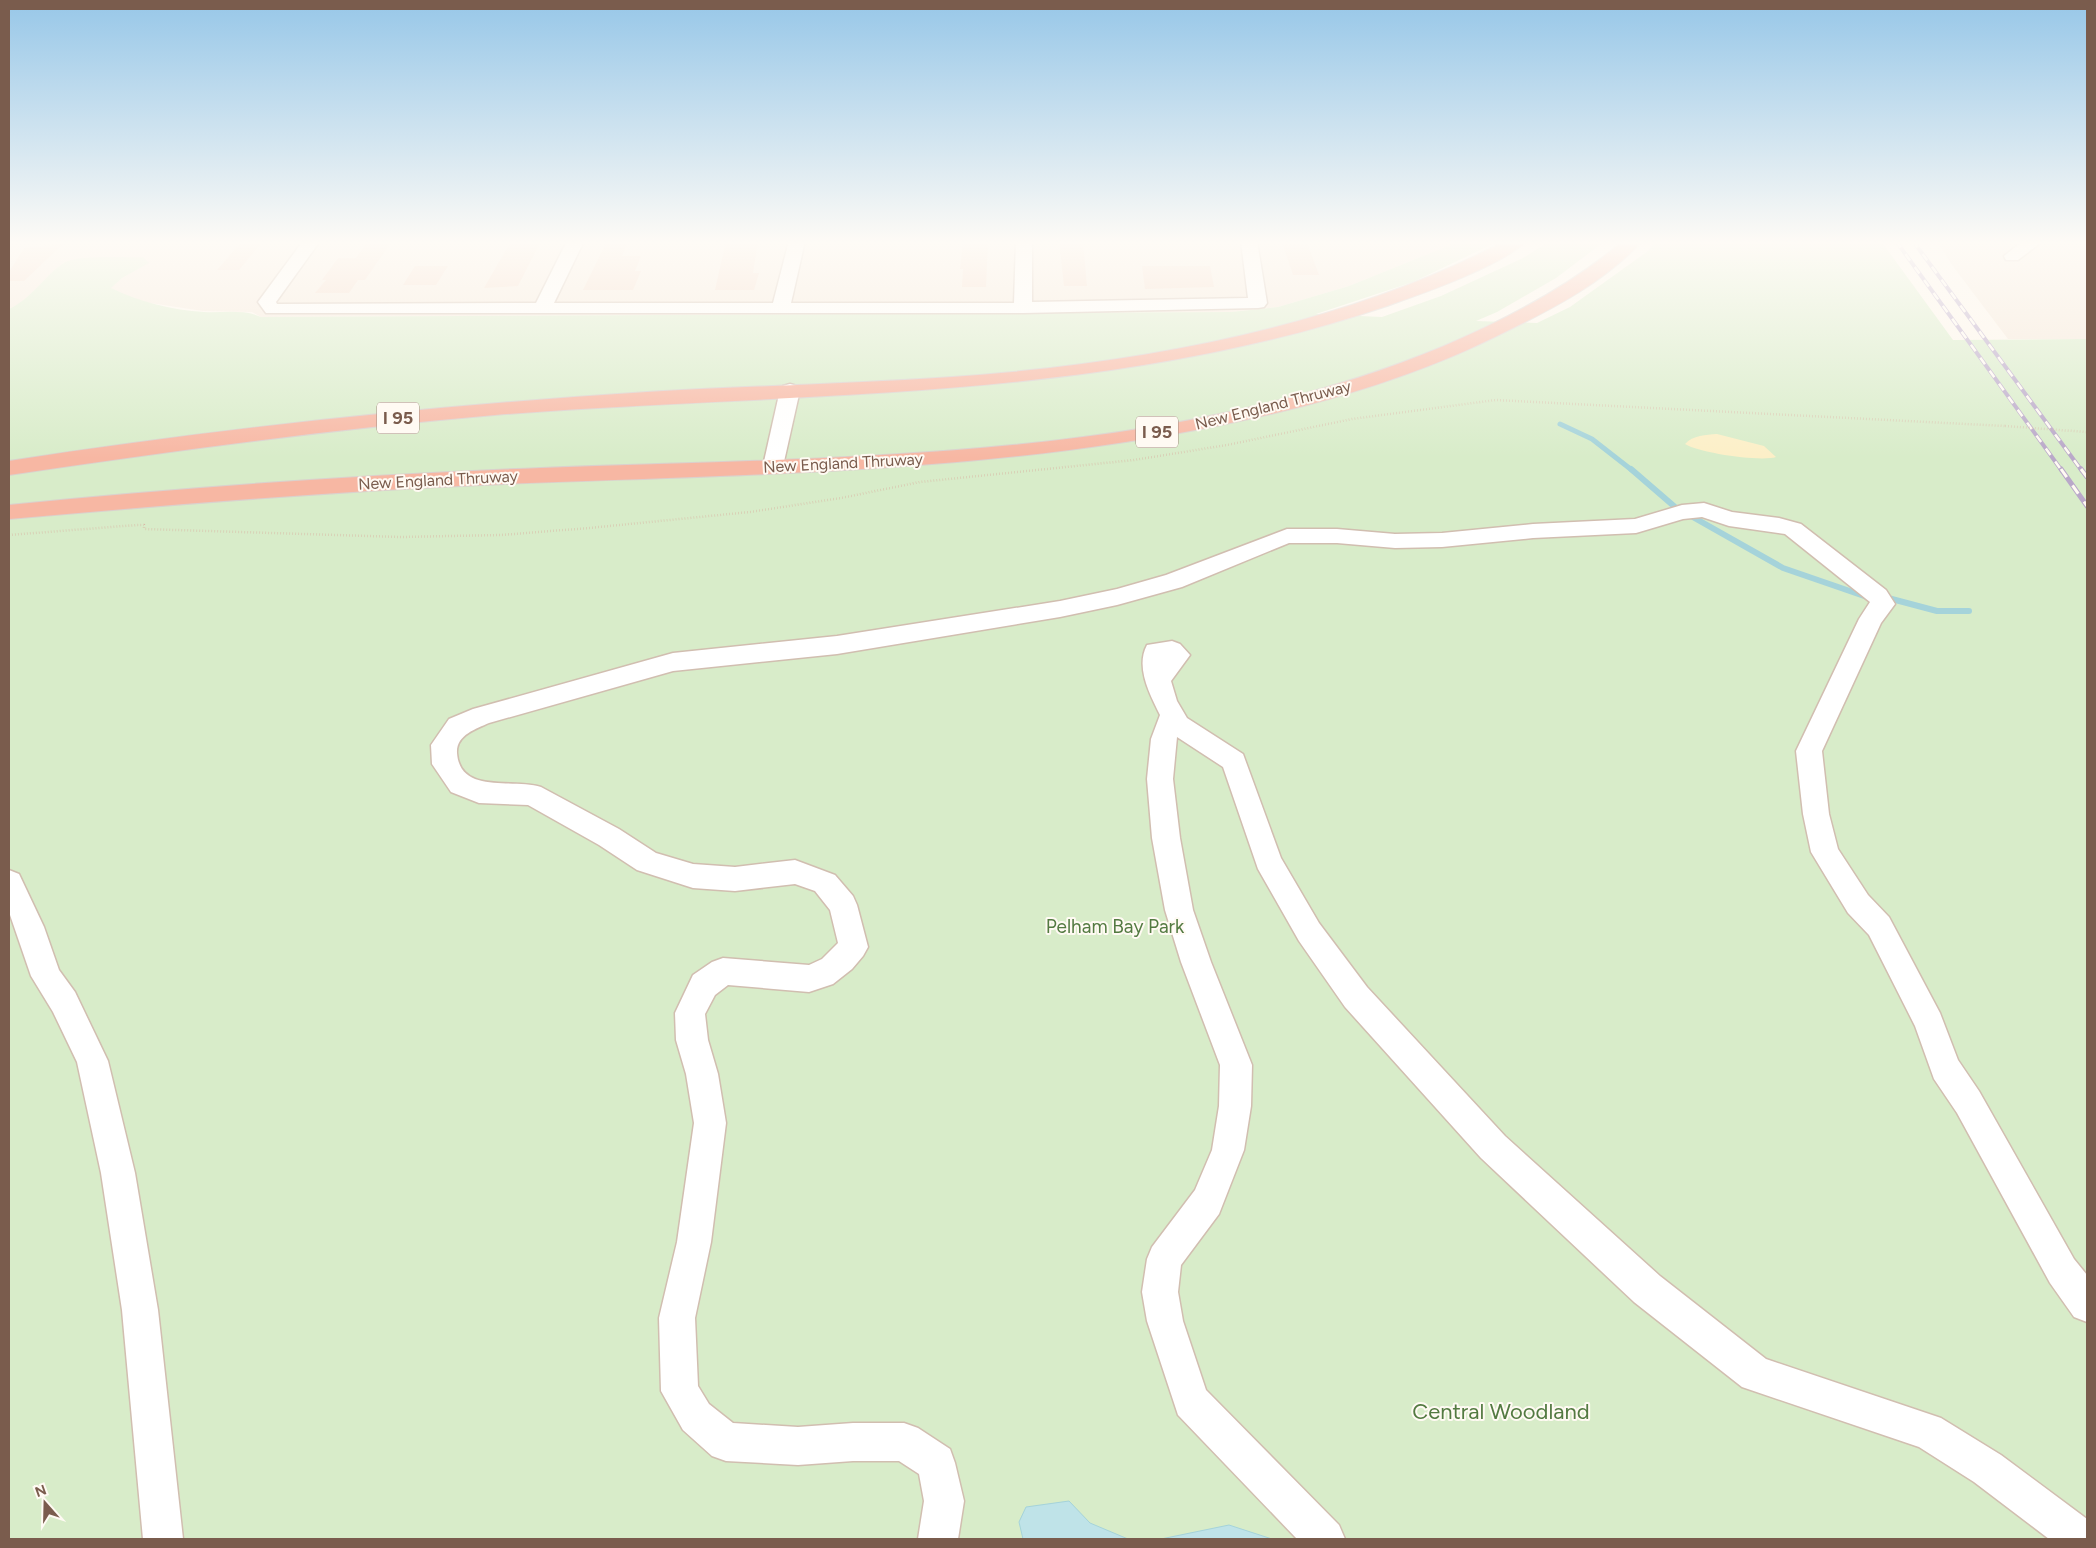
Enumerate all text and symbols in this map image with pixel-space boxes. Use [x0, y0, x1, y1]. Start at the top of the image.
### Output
street label: New England Thruway [1193, 376, 1354, 434]
road number: I 95 [377, 402, 419, 433]
road number: I 95 [1136, 417, 1178, 448]
street label: New England Thruway [763, 449, 924, 477]
street label: New England Thruway [358, 466, 519, 494]
park label: Pelham Bay Park [1046, 915, 1185, 938]
park label: Central Woodland [1412, 1398, 1590, 1425]
north arrow [20, 1478, 70, 1528]
text: N [33, 1481, 49, 1501]

